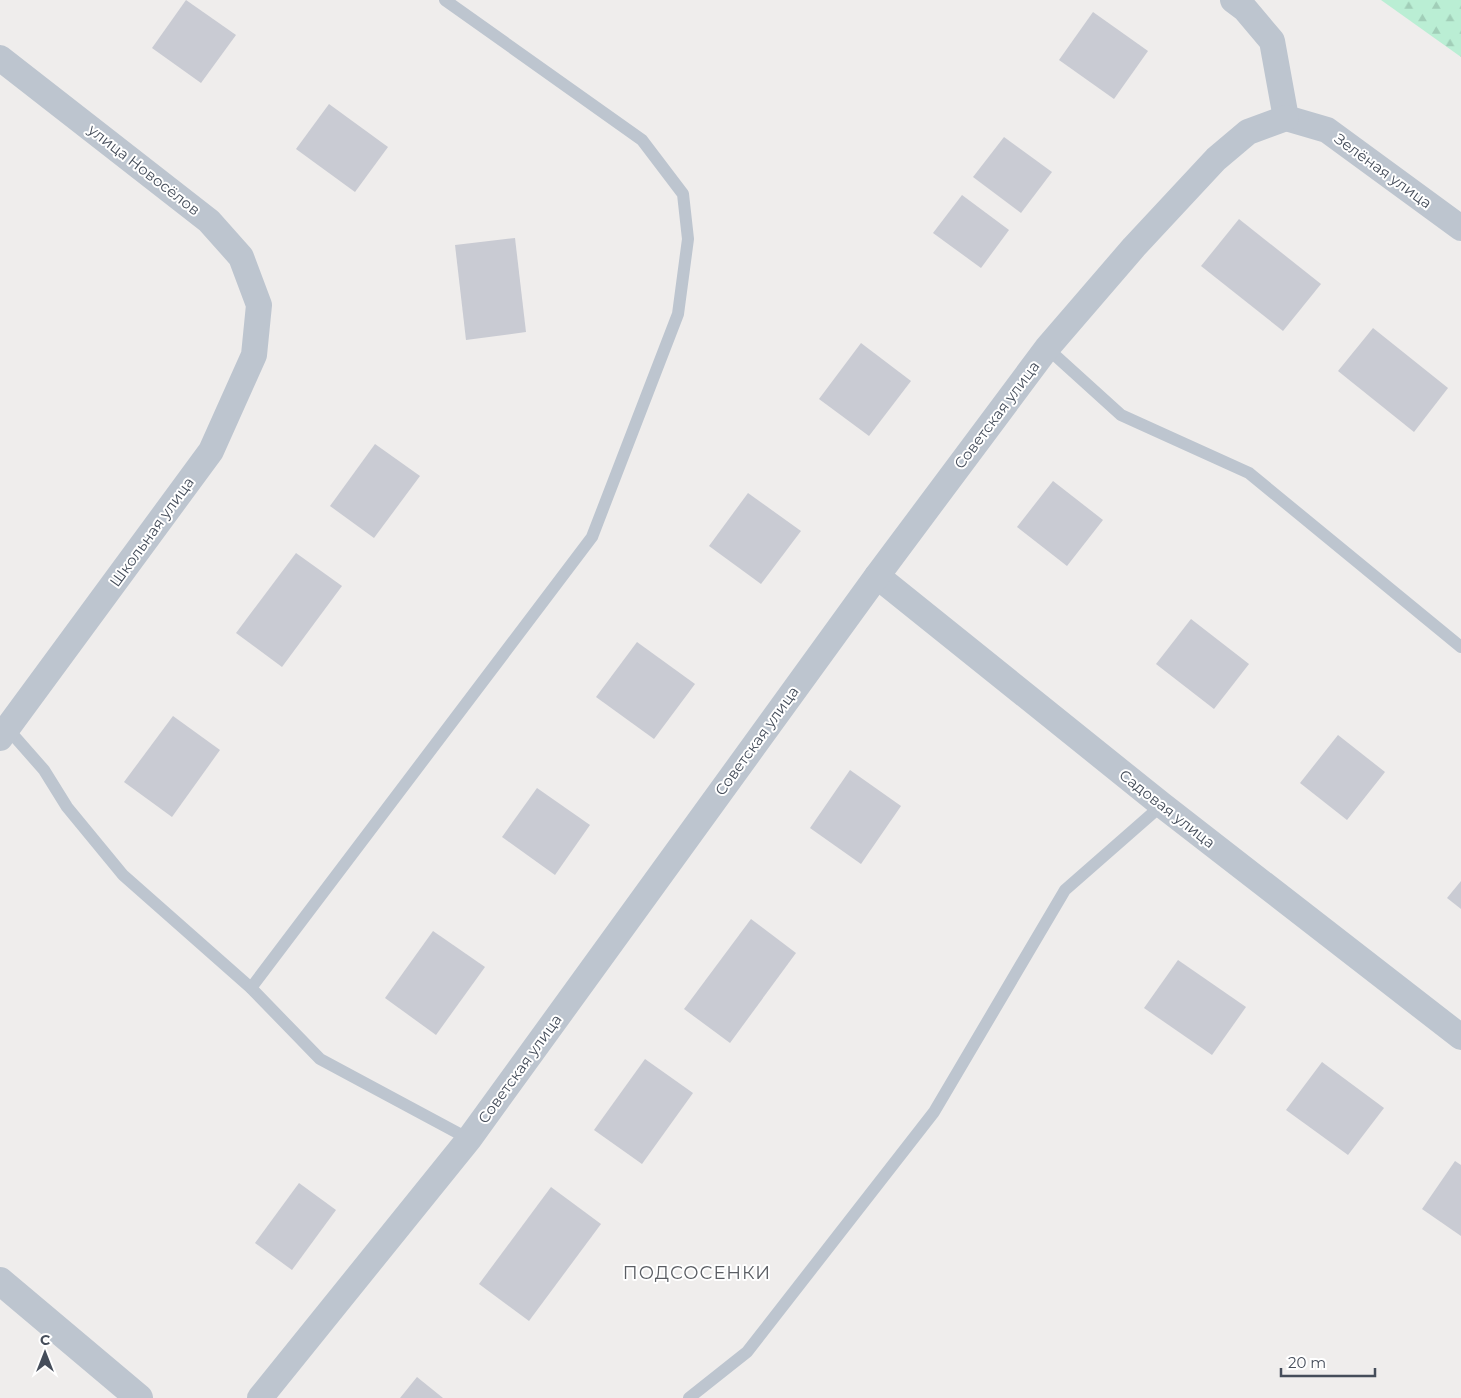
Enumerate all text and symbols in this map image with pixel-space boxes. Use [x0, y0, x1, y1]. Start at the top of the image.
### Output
street label: улица Новосёлов [84, 119, 204, 219]
street label: Зелёная улица [1331, 129, 1436, 212]
street label: Советская улица [950, 357, 1043, 472]
street label: Школьная улица [105, 473, 198, 590]
street label: Советская улица [711, 682, 803, 799]
street label: Садовая улица [1116, 765, 1219, 852]
street label: Советская улица [474, 1010, 566, 1127]
district label: ПОДСОСЕНКИ [623, 1262, 771, 1284]
north arrow [20, 1328, 70, 1378]
text: С [40, 1331, 50, 1349]
scale bar [1281, 1346, 1375, 1378]
text: 20 m [1288, 1353, 1326, 1372]

